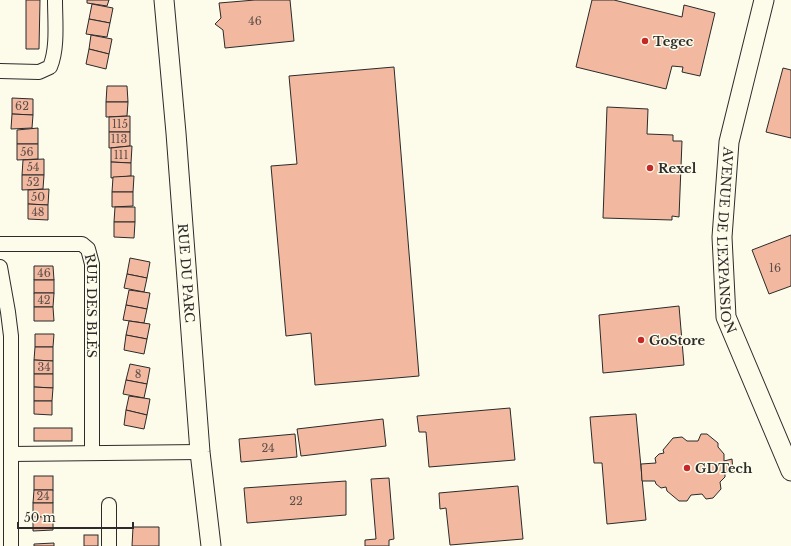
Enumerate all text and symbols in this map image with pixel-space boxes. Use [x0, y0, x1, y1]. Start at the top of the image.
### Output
house number: 46 [248, 14, 262, 28]
place label: Tegec [653, 33, 693, 50]
marker: Tegec [640, 36, 650, 46]
house number: 62 [15, 99, 29, 113]
house number: 115 [112, 117, 128, 131]
house number: 113 [111, 132, 128, 146]
house number: 56 [20, 145, 34, 159]
street label: AVENUE DE L'EXPANSION [713, 145, 741, 337]
house number: 111 [114, 148, 128, 162]
house number: 54 [27, 160, 39, 174]
place label: Rexel [658, 160, 697, 177]
marker: Rexel [645, 163, 655, 173]
house number: 52 [26, 175, 40, 189]
house number: 50 [31, 190, 45, 204]
house number: 48 [31, 205, 45, 219]
street label: RUE DU PARC [174, 223, 199, 323]
street label: RUE DES BLÉS [81, 252, 101, 358]
house number: 16 [769, 261, 781, 275]
house number: 46 [37, 266, 51, 280]
house number: 42 [37, 293, 51, 307]
place label: GoStore [649, 332, 705, 349]
marker: GoStore [636, 335, 646, 345]
house number: 34 [37, 360, 51, 374]
house number: 8 [135, 367, 141, 381]
house number: 24 [261, 441, 275, 455]
place label: GDTech [695, 460, 753, 477]
marker: GDTech [682, 463, 692, 473]
house number: 24 [36, 489, 50, 503]
house number: 22 [289, 494, 303, 508]
scale bar [18, 504, 133, 530]
text: 50 m [24, 510, 56, 525]

